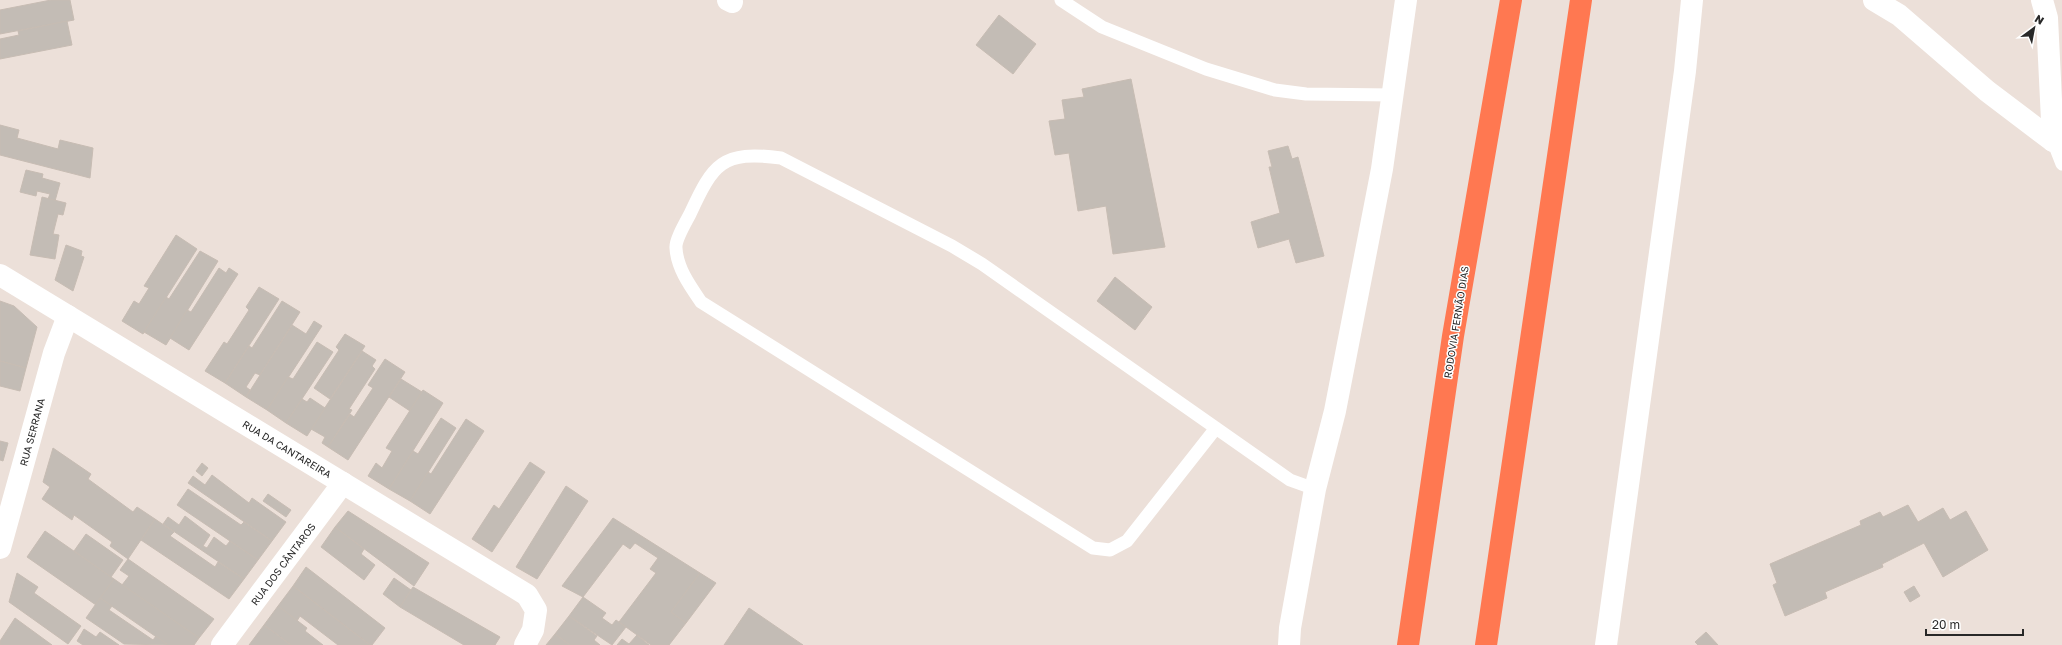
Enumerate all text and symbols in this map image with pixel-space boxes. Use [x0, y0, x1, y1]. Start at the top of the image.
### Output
north arrow [2014, 8, 2054, 48]
text: N [2033, 11, 2047, 27]
street label: RODOVIA FERNÃO DIAS [1441, 265, 1471, 379]
street label: RUA SERRANA [17, 396, 47, 467]
street label: RUA DA CANTAREIRA [240, 418, 334, 480]
street label: RUA DOS CÂNTAROS [248, 521, 318, 607]
scale bar [1926, 611, 2023, 637]
text: 20 m [1932, 617, 1960, 632]

